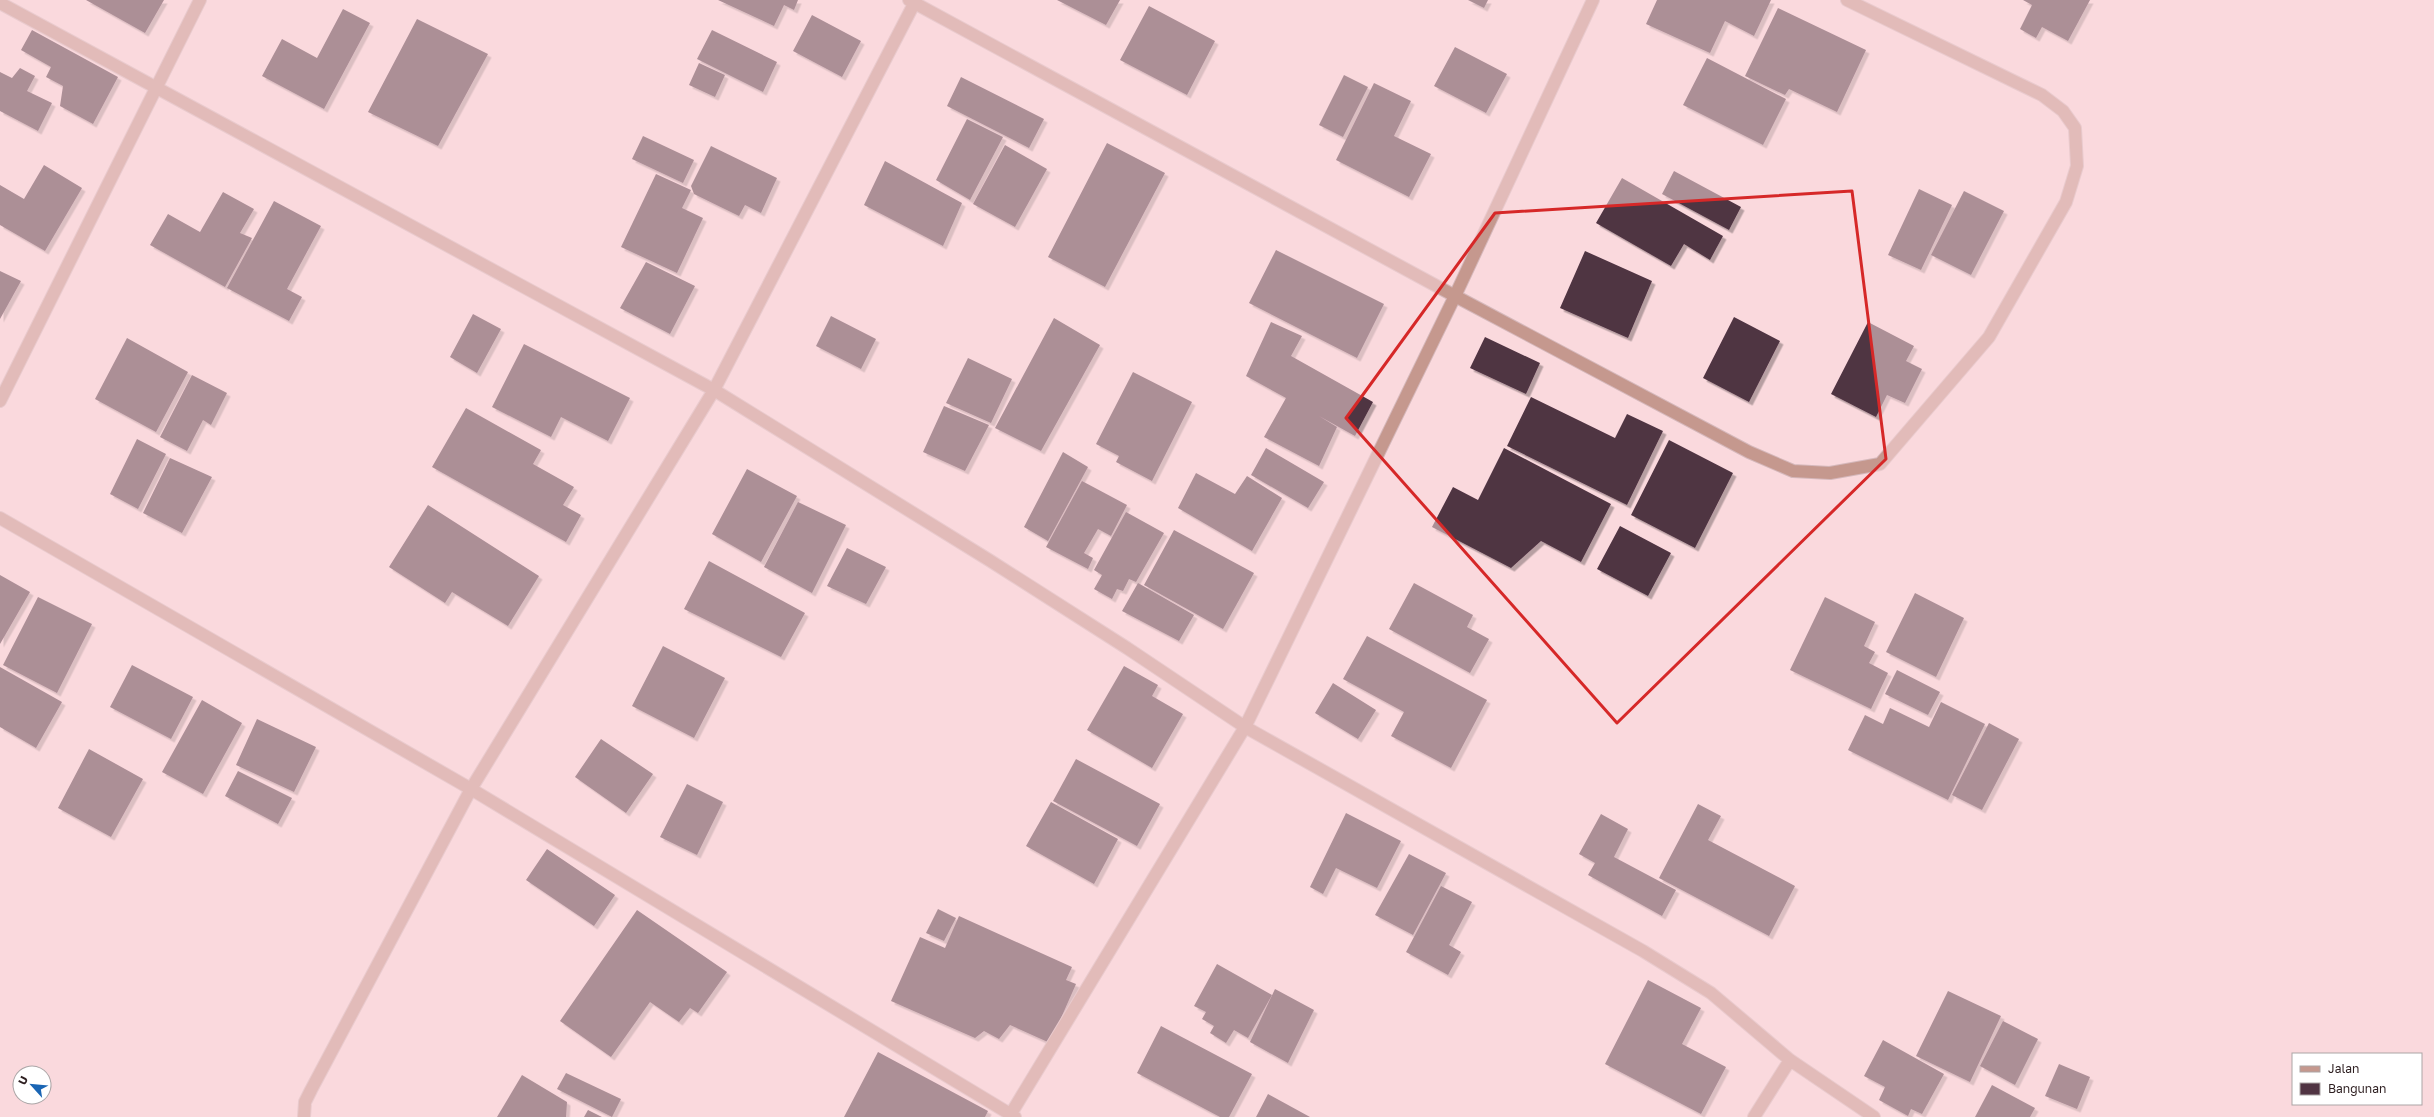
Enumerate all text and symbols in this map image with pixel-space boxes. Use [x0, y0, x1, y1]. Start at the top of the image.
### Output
legend [2292, 1053, 2422, 1105]
text: Jalan [2328, 1061, 2359, 1076]
north arrow [12, 1065, 52, 1105]
text: U [15, 1074, 30, 1087]
text: Bangunan [2328, 1081, 2386, 1096]

